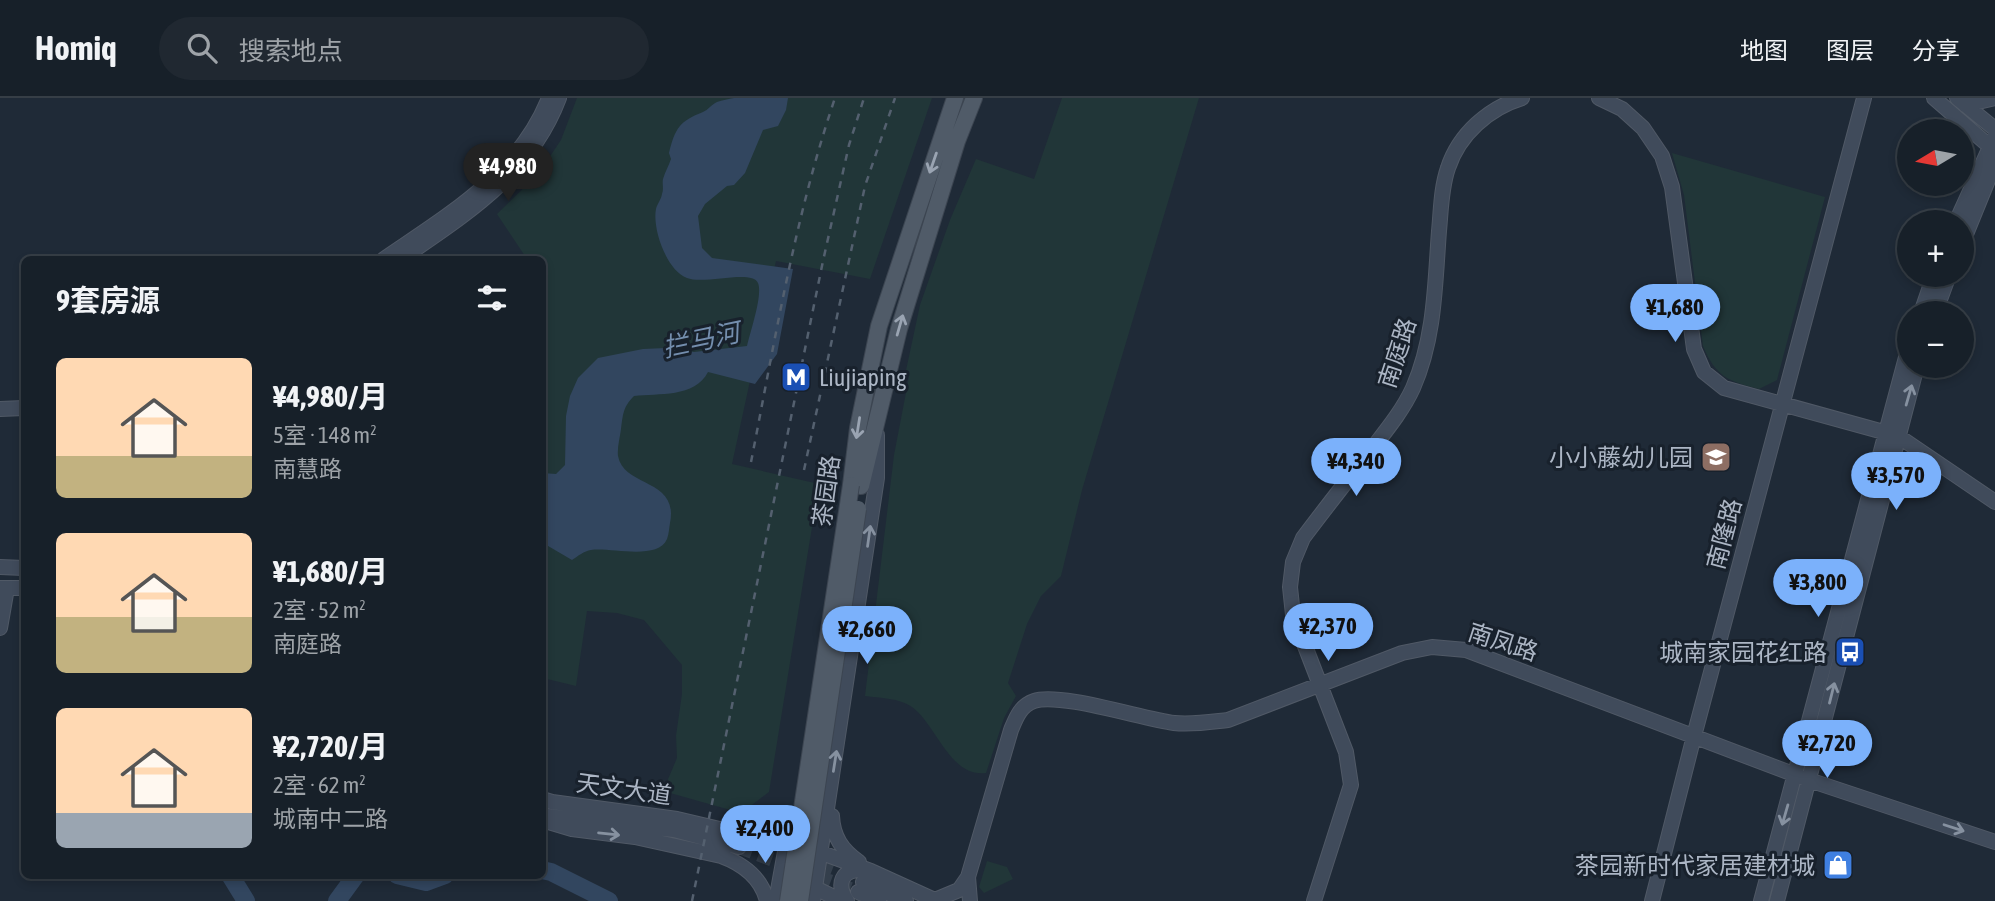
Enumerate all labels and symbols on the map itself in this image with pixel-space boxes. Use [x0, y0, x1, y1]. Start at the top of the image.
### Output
north arrow [1897, 119, 1974, 196]
pin: ¥4,980 [451, 144, 565, 203]
one-way arrow [926, 151, 938, 173]
pin: ¥1,680 [1618, 285, 1732, 344]
one-way arrow [894, 314, 907, 337]
street label: 南庭路 [1373, 315, 1421, 391]
water label: 拦马河 [660, 316, 747, 363]
metro station icon: Liujiaping [779, 360, 813, 394]
place label: Liujiaping [819, 364, 907, 391]
one-way arrow [1903, 384, 1916, 407]
one-way arrow [851, 417, 864, 439]
pin: ¥4,340 [1299, 438, 1413, 498]
school or university icon: 小小藤幼儿园 [1699, 440, 1733, 474]
place label: 小小藤幼儿园 [1549, 444, 1693, 471]
pin: ¥3,570 [1839, 452, 1953, 512]
street label: 茶园路 [808, 453, 844, 529]
street label: 南隆路 [1702, 496, 1746, 572]
one-way arrow [863, 525, 876, 548]
pin: ¥3,800 [1761, 560, 1875, 619]
pin: ¥2,370 [1271, 603, 1385, 663]
pin: ¥2,660 [810, 606, 924, 666]
street label: 南凤路 [1465, 618, 1541, 666]
bus stop icon: 城南家园花红路 [1833, 635, 1867, 669]
place label: 城南家园花红路 [1659, 639, 1827, 666]
one-way arrow [1826, 682, 1839, 705]
pin: ¥2,720 [1770, 720, 1884, 780]
one-way arrow [829, 750, 842, 773]
street label: 天文大道 [575, 769, 673, 809]
one-way arrow [1778, 803, 1791, 825]
pin: ¥2,400 [708, 806, 822, 865]
one-way arrow [1942, 823, 1964, 835]
one-way arrow [597, 828, 620, 841]
shop icon: 茶园新时代家居建材城 [1821, 848, 1855, 882]
place label: 茶园新时代家居建材城 [1575, 852, 1815, 879]

